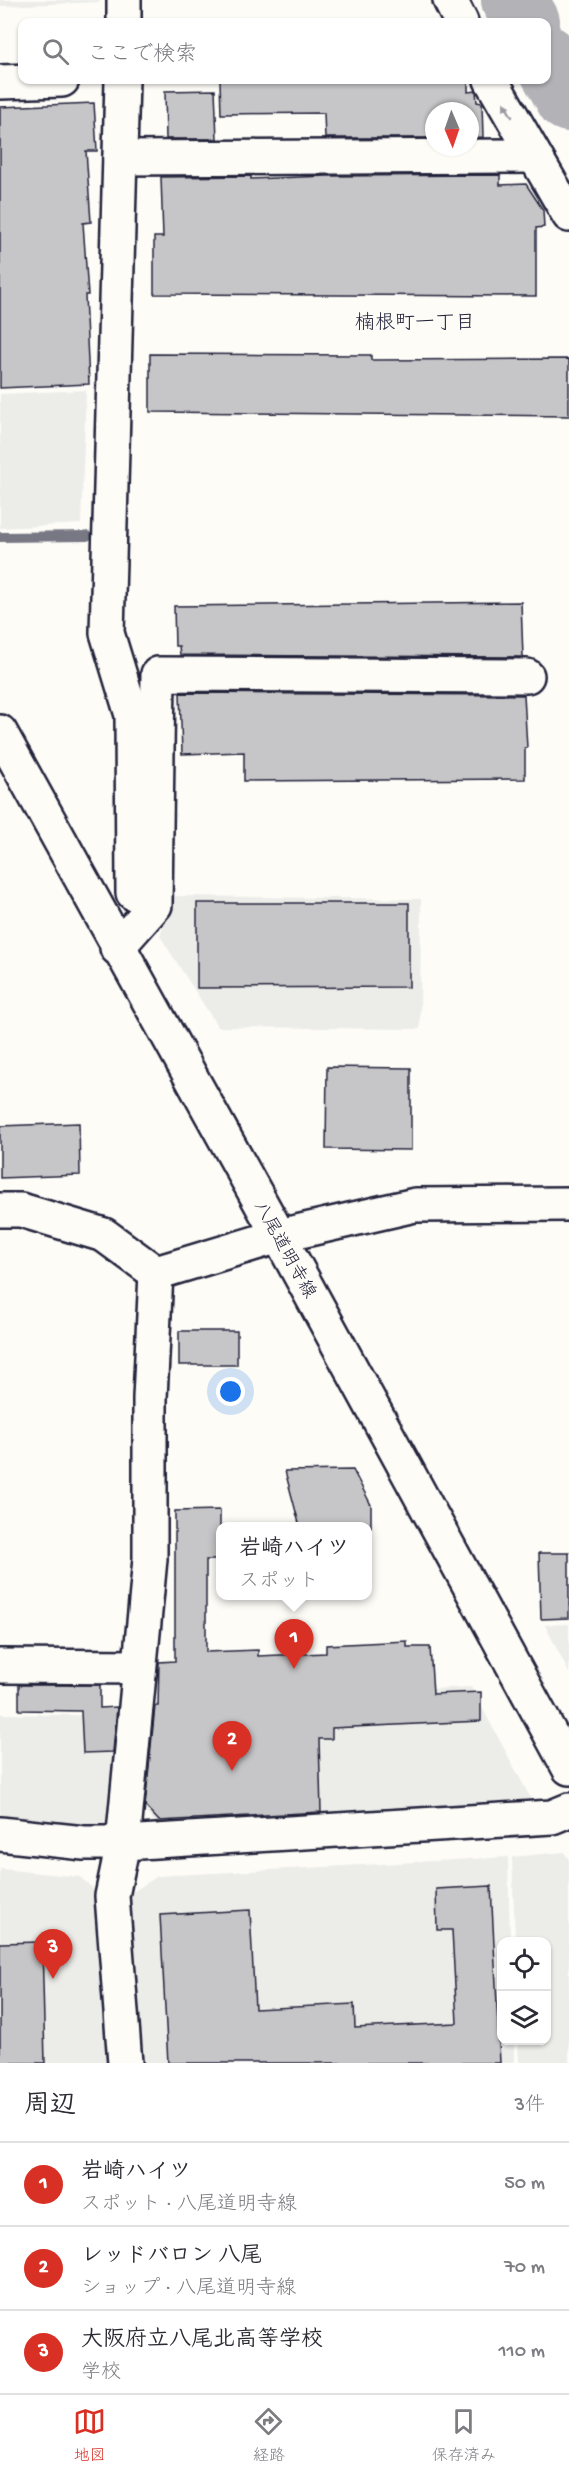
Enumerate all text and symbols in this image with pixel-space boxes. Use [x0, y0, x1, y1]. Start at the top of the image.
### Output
search box [18, 18, 551, 84]
icon: search [39, 35, 72, 68]
text: ここで検索 [87, 43, 197, 69]
north arrow [425, 102, 479, 156]
one-way arrow [502, 102, 513, 118]
district label: 楠根町一丁目 [355, 311, 475, 336]
street label: 八尾道明寺線 [248, 1197, 320, 1303]
your location [216, 1377, 245, 1406]
popup [216, 1522, 372, 1600]
text: 岩崎ハイツ [239, 1537, 349, 1563]
text: スポット [239, 1571, 319, 1594]
pin: 1 [274, 1620, 314, 1669]
pin: 2 [212, 1722, 252, 1771]
pin: 3 [34, 1930, 72, 1979]
map controls [497, 1937, 551, 2045]
button: locate [497, 1937, 551, 1991]
button: layers [497, 1991, 551, 2045]
text: 周辺 [24, 2092, 76, 2123]
text: 3件 [515, 2095, 545, 2118]
text: 岩崎ハイツ [81, 2160, 191, 2186]
text: 1 [39, 2173, 48, 2196]
text: 50 m [504, 2173, 545, 2196]
text: スポット · 八尾道明寺線 [81, 2194, 297, 2217]
text: レッドバロン 八尾 [81, 2244, 262, 2270]
text: 2 [39, 2257, 48, 2280]
text: 70 m [504, 2257, 545, 2280]
text: ショップ · 八尾道明寺線 [81, 2278, 296, 2301]
text: 大阪府立八尾北高等学校 [81, 2328, 323, 2354]
text: 3 [38, 2341, 49, 2364]
text: 110 m [499, 2341, 545, 2364]
text: 学校 [81, 2362, 121, 2385]
tab: 地図 [73, 2405, 106, 2467]
tab: 経路 [252, 2405, 285, 2467]
tab: 保存済み [432, 2405, 496, 2467]

